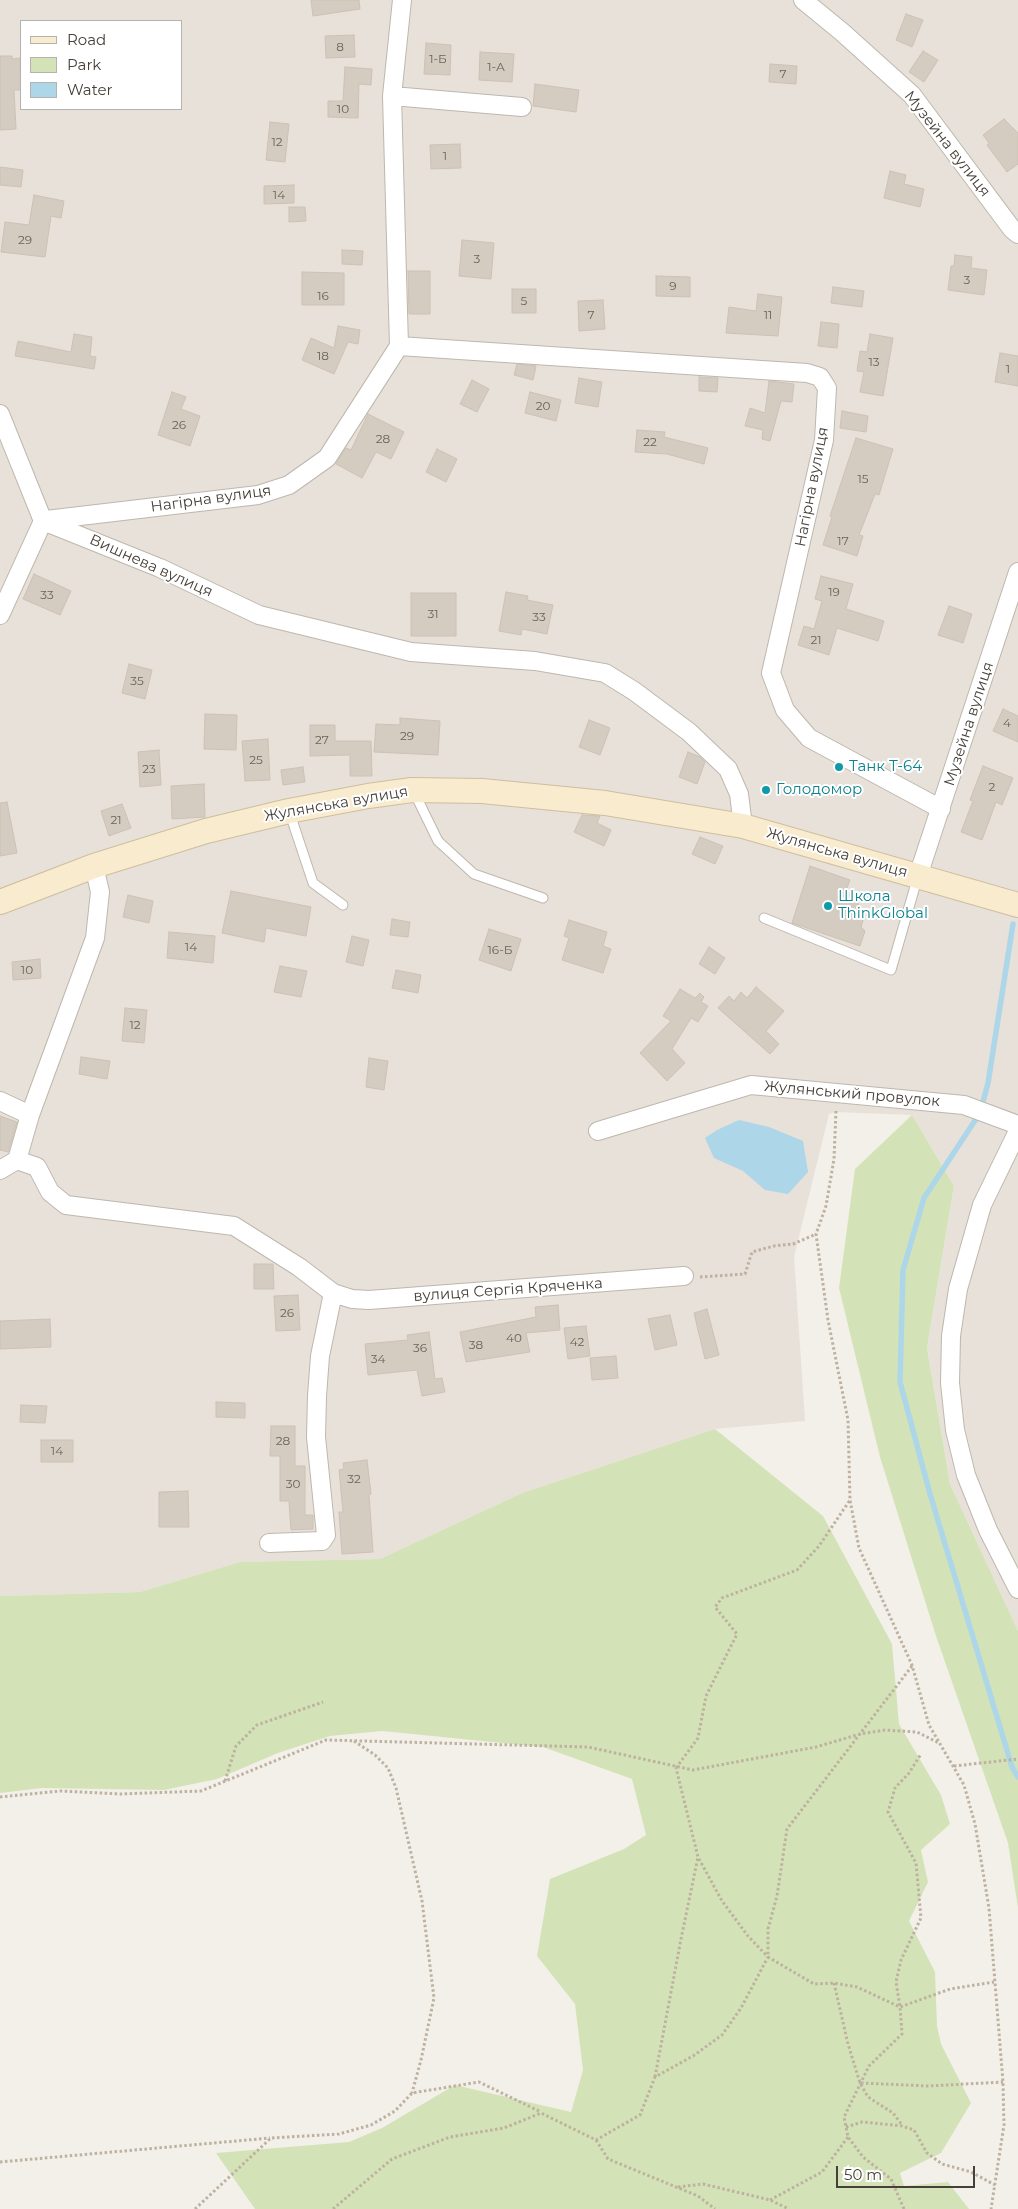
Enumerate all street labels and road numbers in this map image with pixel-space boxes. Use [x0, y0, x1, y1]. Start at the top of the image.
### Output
street label: Музейна вулиця [900, 87, 994, 201]
street label: Нагірна вулиця [792, 426, 832, 548]
street label: Нагірна вулиця [150, 482, 272, 516]
street label: Вишнева вулиця [87, 531, 215, 601]
street label: Музейна вулиця [940, 660, 998, 788]
street label: Жулянська вулиця [263, 782, 409, 826]
street label: Жулянська вулиця [764, 824, 910, 882]
street label: Жулянський провулок [763, 1077, 941, 1111]
street label: вулиця Сергія Кряченка [413, 1274, 603, 1306]

